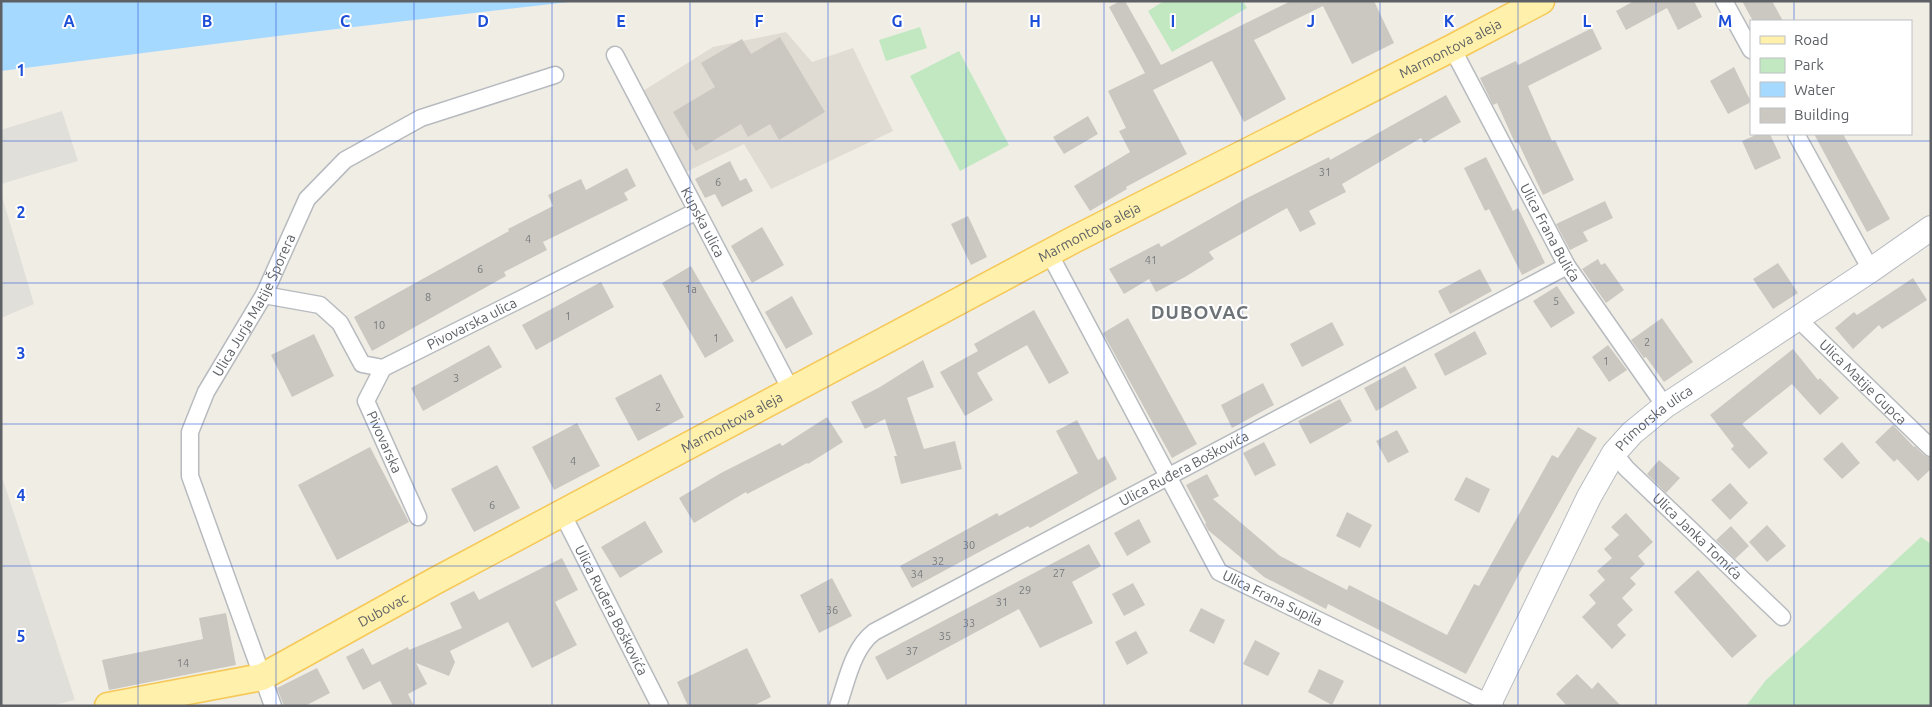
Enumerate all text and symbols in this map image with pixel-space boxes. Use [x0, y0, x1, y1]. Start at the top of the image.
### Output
text: A [63, 12, 75, 30]
text: B [202, 12, 212, 30]
text: C [340, 12, 350, 30]
text: D [477, 12, 489, 30]
text: E [616, 12, 626, 30]
text: F [755, 12, 764, 30]
text: G [891, 12, 903, 30]
text: H [1029, 12, 1041, 30]
text: I [1171, 12, 1175, 30]
text: J [1307, 12, 1315, 30]
text: K [1444, 12, 1455, 30]
text: L [1583, 12, 1592, 30]
text: M [1718, 12, 1732, 30]
street label: Marmontova aleja [1396, 15, 1504, 82]
legend [1750, 20, 1912, 135]
text: Road [1794, 31, 1829, 48]
text: Park [1794, 56, 1824, 73]
text: 1 [16, 61, 26, 79]
text: Water [1794, 81, 1835, 98]
text: Building [1794, 106, 1849, 123]
house number: 31 [1319, 166, 1331, 178]
house number: 6 [715, 176, 721, 188]
street label: Ulica Frana Bulića [1517, 181, 1583, 285]
street label: Kupska ulica [678, 185, 728, 260]
street label: Marmontova aleja [1035, 199, 1143, 265]
text: 2 [16, 203, 26, 221]
street label: Ulica Jurja Matije Šporera [209, 231, 298, 379]
house number: 4 [525, 233, 531, 245]
house number: 41 [1145, 254, 1157, 266]
house number: 6 [477, 263, 483, 275]
house number: 1a [685, 283, 697, 295]
house number: 8 [425, 291, 431, 303]
street label: Pivovarska ulica [424, 294, 519, 353]
house number: 5 [1553, 295, 1559, 307]
district label: DUBOVAC [1151, 301, 1249, 323]
house number: 1 [565, 310, 571, 322]
house number: 10 [373, 319, 385, 331]
house number: 1 [713, 332, 719, 344]
house number: 2 [1644, 336, 1650, 348]
street label: Ulica Matije Gupca [1816, 336, 1910, 428]
text: 3 [16, 344, 26, 362]
house number: 1 [1603, 355, 1609, 367]
house number: 3 [453, 372, 459, 384]
street label: Primorska ulica [1612, 382, 1695, 454]
street label: Marmontova aleja [678, 389, 785, 456]
house number: 2 [655, 401, 661, 413]
street label: Pivovarska [363, 408, 405, 476]
street label: Ulica Ruđera Boškovića [1116, 428, 1251, 509]
house number: 4 [570, 455, 576, 467]
text: 4 [16, 486, 26, 504]
street label: Ulica Janka Tomića [1649, 490, 1745, 583]
house number: 6 [489, 499, 495, 511]
house number: 30 [963, 539, 975, 551]
street label: Ulica Ruđera Boškovića [572, 542, 651, 678]
house number: 32 [932, 555, 944, 567]
house number: 27 [1053, 567, 1065, 579]
street label: Ulica Frana Supila [1220, 567, 1325, 629]
house number: 34 [911, 568, 923, 580]
house number: 29 [1019, 584, 1031, 596]
street label: Dubovac [355, 589, 411, 630]
house number: 31 [996, 596, 1008, 608]
house number: 36 [826, 604, 838, 616]
house number: 33 [963, 617, 975, 629]
text: 5 [16, 627, 26, 645]
house number: 35 [939, 630, 951, 642]
house number: 37 [906, 645, 918, 657]
house number: 14 [177, 657, 189, 669]

